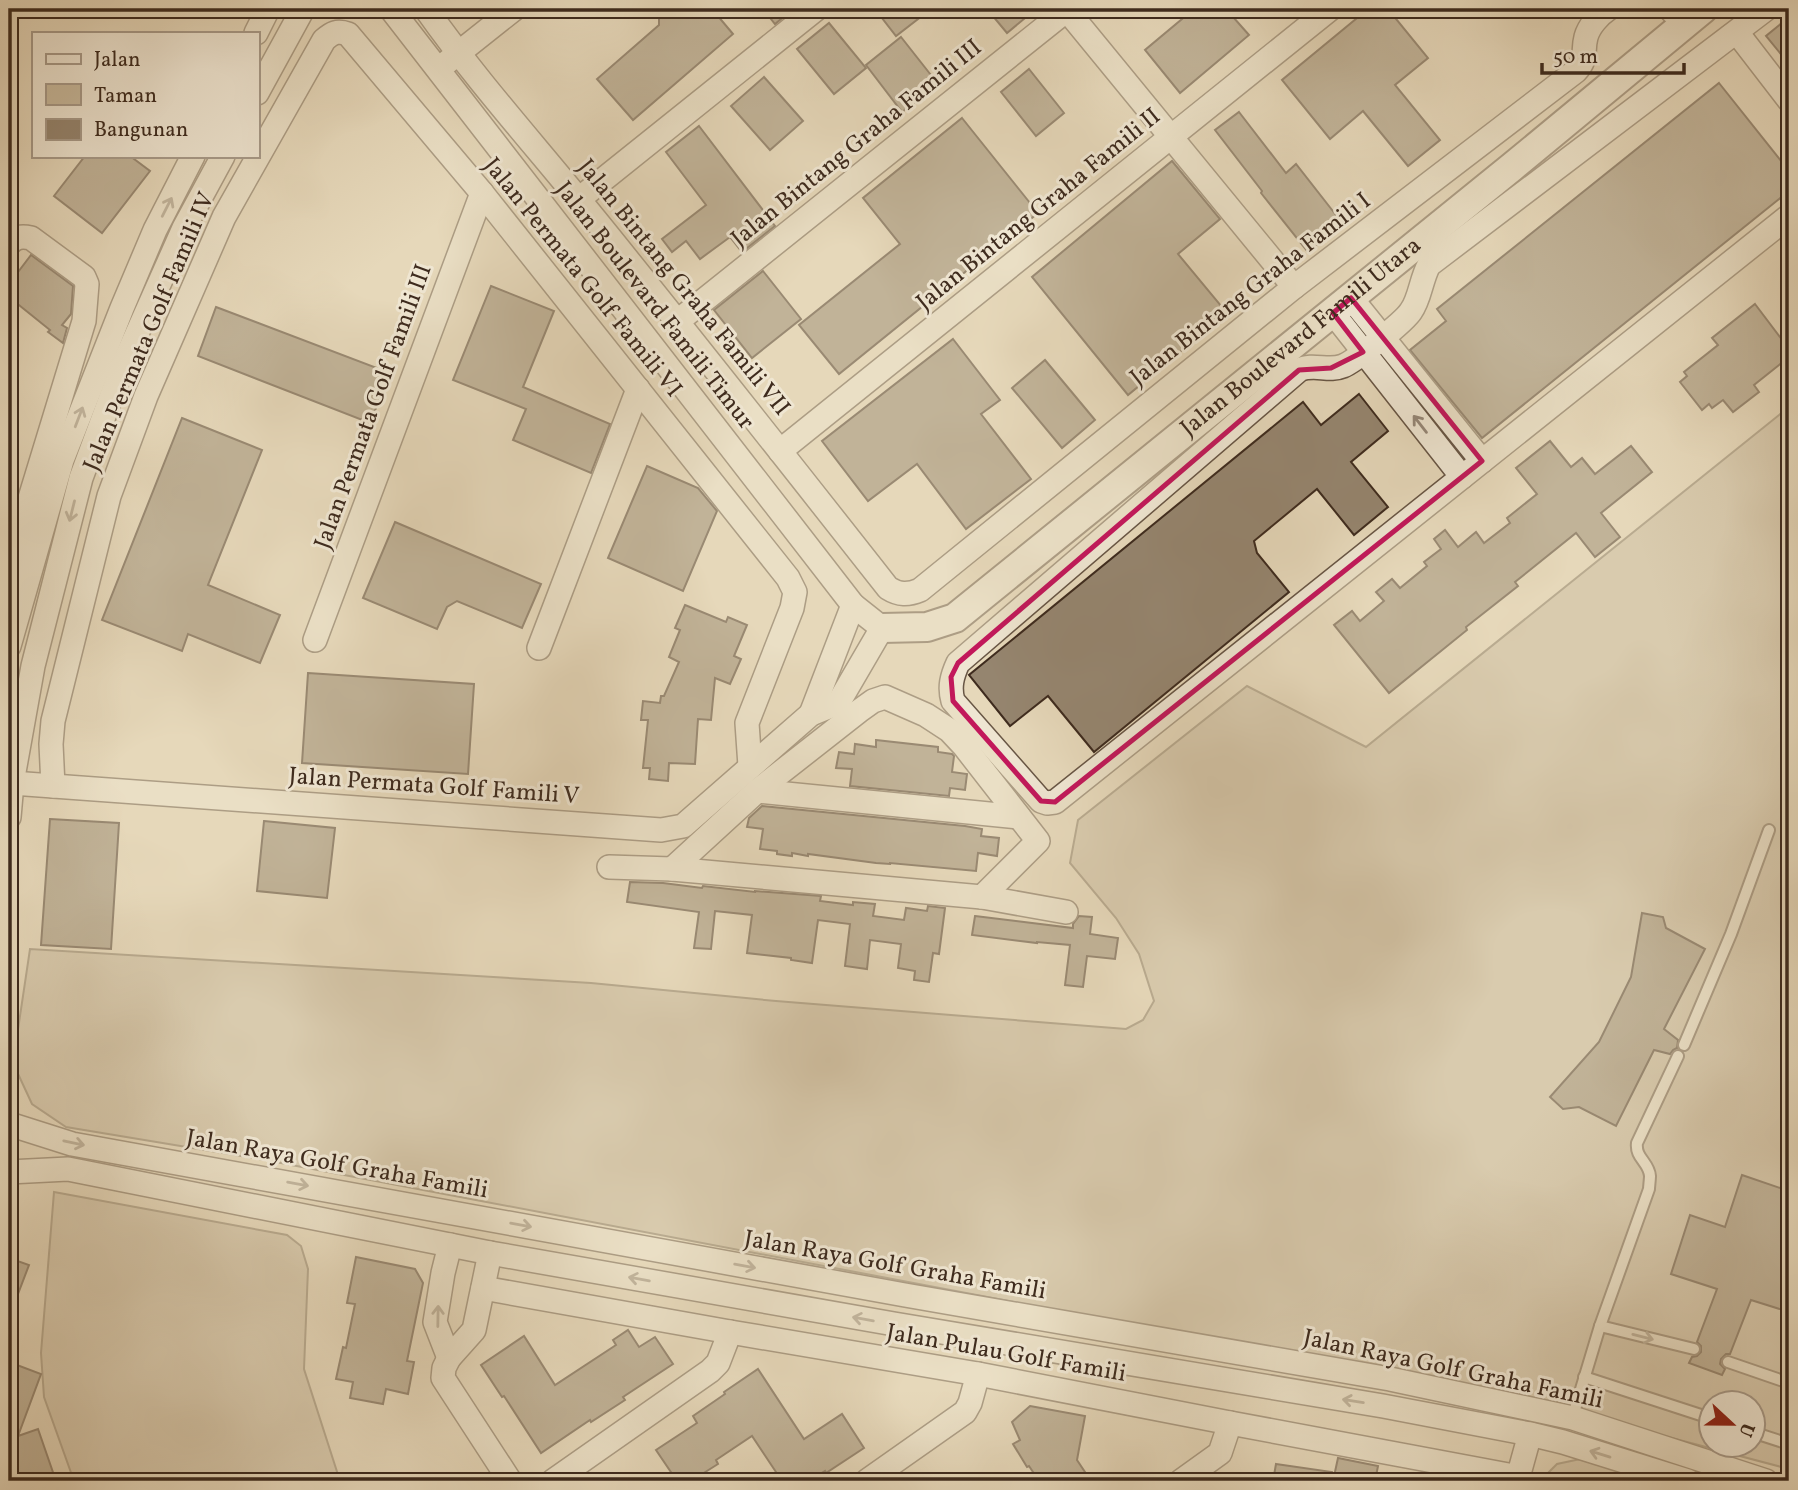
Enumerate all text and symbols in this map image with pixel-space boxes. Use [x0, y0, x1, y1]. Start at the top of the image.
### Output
legend [32, 32, 259, 158]
street label: Jalan Bintang Graha Famili III [724, 32, 990, 256]
scale bar [1542, 32, 1684, 76]
text: 50 m [1553, 43, 1598, 72]
text: Jalan [94, 46, 141, 75]
text: Taman [94, 82, 157, 111]
street label: Jalan Bintang Graha Famili II [909, 101, 1169, 319]
text: Bangunan [94, 116, 188, 145]
street label: Jalan Permata Golf Famili VI [474, 151, 690, 405]
street label: Jalan Bintang Graha Famili VII [569, 152, 797, 424]
street label: Jalan Boulevard Famili Timur [546, 175, 762, 437]
street label: Jalan Bintang Graha Famili I [1123, 185, 1379, 395]
street label: Jalan Permata Golf Famili IV [76, 187, 224, 477]
one-way arrow [161, 197, 175, 218]
street label: Jalan Boulevard Famili Utara [1173, 230, 1429, 446]
street label: Jalan Permata Golf Famili III [307, 260, 441, 554]
one-way arrow [73, 406, 86, 428]
one-way arrow [1412, 415, 1427, 433]
one-way arrow [65, 499, 78, 522]
street label: Jalan Permata Golf Famili V [288, 760, 580, 814]
street label: Jalan Raya Golf Graha Famili [183, 1122, 491, 1208]
one-way arrow [62, 1137, 85, 1151]
one-way arrow [286, 1178, 309, 1192]
one-way arrow [510, 1219, 532, 1233]
street label: Jalan Raya Golf Graha Famili [741, 1223, 1049, 1309]
one-way arrow [733, 1260, 756, 1273]
one-way arrow [628, 1272, 651, 1286]
one-way arrow [431, 1305, 444, 1328]
one-way arrow [852, 1312, 875, 1325]
street label: Jalan Pulau Golf Famili [883, 1316, 1129, 1392]
street label: Jalan Raya Golf Graha Famili [1300, 1322, 1606, 1418]
one-way arrow [1631, 1331, 1653, 1344]
north arrow [1696, 1388, 1766, 1458]
one-way arrow [1342, 1394, 1365, 1407]
text: U [1731, 1419, 1760, 1441]
one-way arrow [1589, 1446, 1611, 1459]

